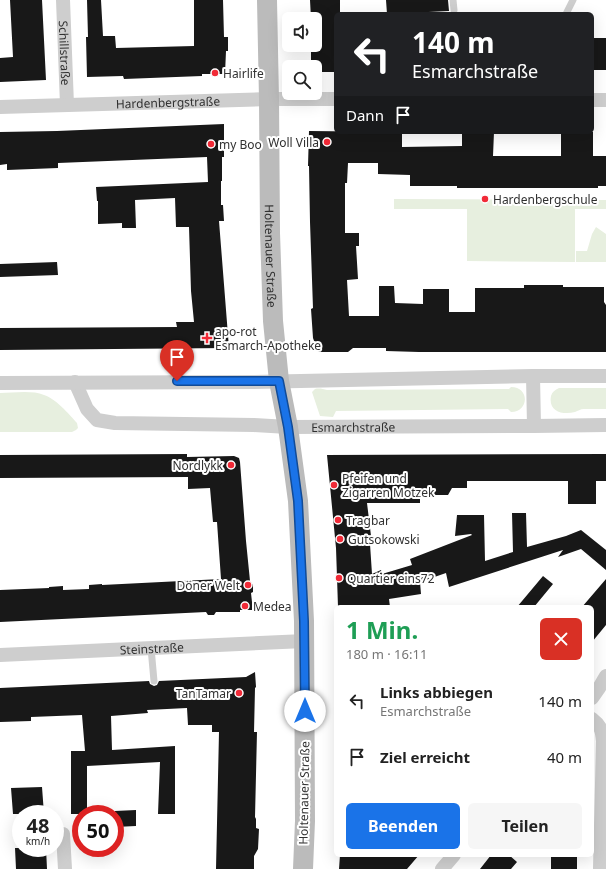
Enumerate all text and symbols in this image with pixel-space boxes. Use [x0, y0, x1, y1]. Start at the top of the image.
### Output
map controls [282, 12, 322, 100]
button: sound [282, 12, 322, 52]
street label: Schillstraße [55, 20, 75, 86]
text: 140 m [412, 23, 495, 61]
icon: left [346, 28, 398, 80]
text: Esmarchstraße [412, 59, 538, 83]
button: search [282, 60, 322, 100]
place label: Hairlife [223, 65, 264, 82]
marker: Hairlife [210, 68, 220, 78]
street label: Hardenbergstraße [116, 92, 221, 112]
icon: arrive [392, 104, 414, 126]
text: Dann [346, 105, 384, 125]
place label: Woll Villa [268, 134, 319, 151]
place label: my Boo [219, 136, 262, 153]
marker: Woll Villa [322, 137, 332, 147]
marker: my Boo [206, 139, 216, 149]
place label: Hardenbergschule [493, 191, 598, 208]
marker: Hardenbergschule [480, 194, 490, 204]
street label: Holtenauer Straße [261, 204, 281, 308]
place label: apo-rot Esmarch-Apotheke [215, 323, 321, 354]
marker: apo-rot Esmarch-Apotheke [202, 333, 212, 343]
pin [160, 340, 194, 381]
icon: arrive [166, 346, 188, 368]
street label: Esmarchstraße [311, 418, 396, 435]
place label: Nordlykk [172, 457, 224, 474]
marker: Nordlykk [226, 460, 236, 470]
place label: Pfeifen und Zigarren Motzek [342, 470, 435, 501]
marker: Pfeifen und Zigarren Motzek [329, 480, 339, 490]
place label: Tragbar [346, 512, 390, 529]
marker: Tragbar [333, 515, 343, 525]
place label: Gutsokowski [348, 531, 420, 548]
marker: Gutsokowski [335, 534, 345, 544]
place label: Quartier eins72 [347, 570, 435, 587]
marker: Quartier eins72 [334, 573, 344, 583]
place label: Döner Welt [177, 577, 241, 594]
marker: Döner Welt [243, 580, 253, 590]
place label: Medea [253, 598, 292, 615]
marker: Medea [240, 601, 250, 611]
text: 1 Min. [346, 613, 418, 646]
button: close [540, 618, 582, 660]
street label: Steinstraße [119, 638, 184, 658]
text: 180 m · 16:11 [346, 645, 427, 663]
text: Links abbiegen [380, 682, 493, 702]
place label: TanTamar [176, 685, 231, 702]
marker: TanTamar [234, 688, 244, 698]
position arrow [284, 690, 326, 732]
icon: left [346, 690, 368, 712]
text: 140 m [538, 691, 582, 711]
text: Esmarchstraße [380, 702, 471, 720]
street label: Holtenauer Straße [295, 741, 313, 845]
icon: arrive [346, 746, 368, 768]
text: Ziel erreicht [380, 747, 470, 767]
text: 40 m [547, 747, 582, 767]
button: Beenden [346, 803, 460, 849]
button: Teilen [468, 803, 582, 849]
speed limit sign: 50 [72, 805, 124, 857]
text: 48 [27, 812, 49, 839]
text: km/h [26, 834, 50, 848]

